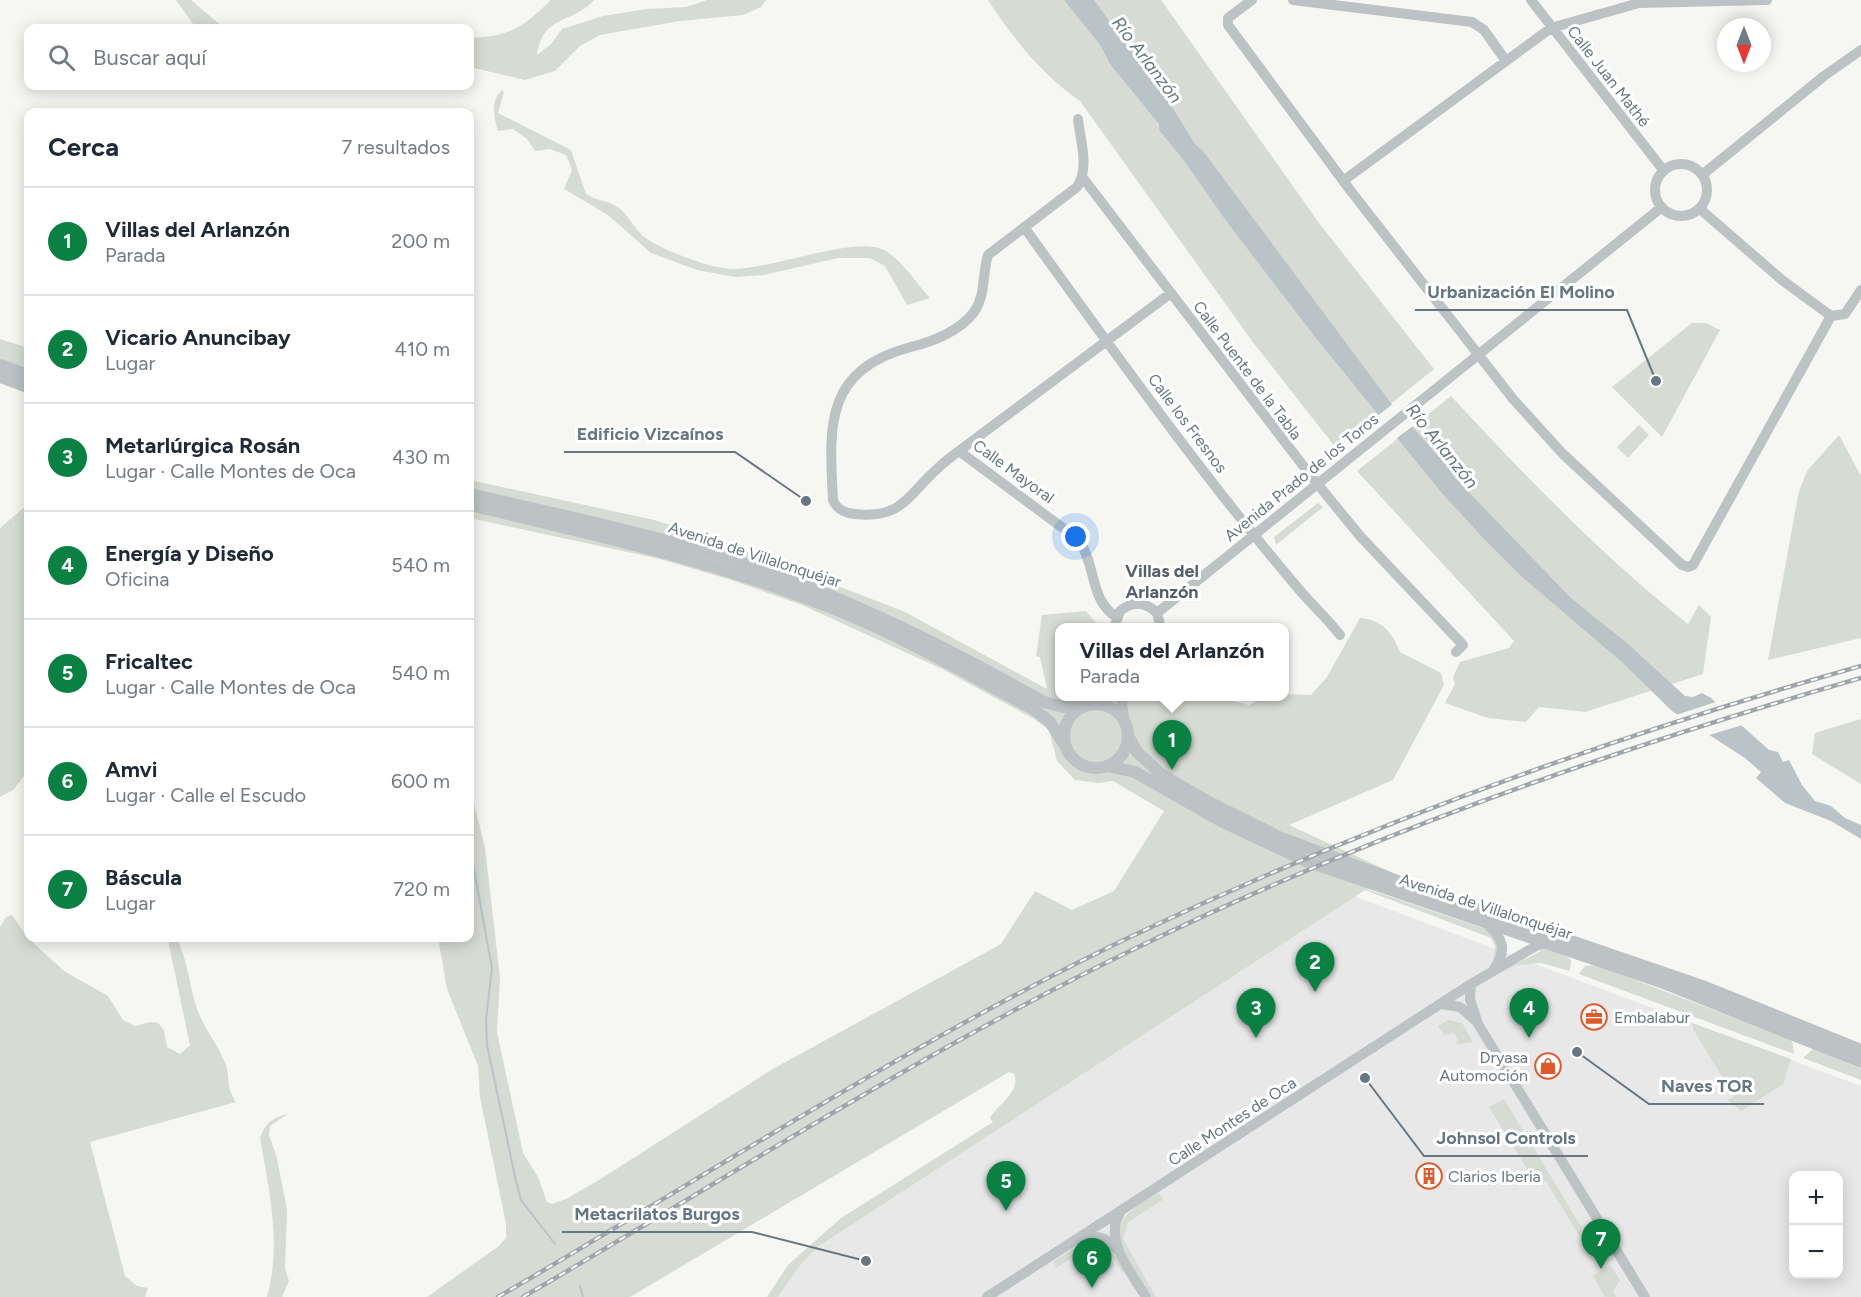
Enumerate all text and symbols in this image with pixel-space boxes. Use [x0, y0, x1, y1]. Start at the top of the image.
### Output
water label: Río Arlanzón [1107, 12, 1187, 108]
north arrow [1717, 18, 1771, 72]
street label: Calle Juan Mathé [1563, 22, 1654, 131]
search box [24, 24, 474, 90]
icon: search [45, 41, 78, 74]
text: Buscar aquí [93, 44, 206, 71]
text: Cerca [48, 131, 119, 163]
text: 7 resultados [341, 135, 450, 159]
text: Villas del Arlanzón [105, 216, 290, 243]
text: 1 [63, 229, 72, 253]
text: 200 m [391, 229, 450, 253]
text: Parada [105, 243, 165, 267]
callout: Urbanización El Molino [1415, 274, 1627, 310]
text: Urbanización El Molino [1427, 281, 1615, 303]
street label: Calle Puente de la Tabla [1189, 297, 1306, 443]
text: Vicario Anuncibay [105, 324, 291, 351]
text: 2 [62, 337, 73, 361]
text: 410 m [395, 337, 450, 361]
text: Lugar [105, 351, 155, 375]
street label: Calle los Fresnos [1144, 370, 1231, 477]
water label: Río Arlanzón [1401, 399, 1483, 493]
street label: Avenida Prado de los Toros [1221, 409, 1382, 545]
callout: Edificio Vizcaínos [564, 416, 735, 452]
text: Edificio Vizcaínos [577, 423, 724, 445]
text: Metarlúrgica Rosán [105, 432, 300, 459]
street label: Calle Mayoral [969, 436, 1058, 507]
text: 3 [62, 445, 73, 469]
text: 430 m [392, 445, 450, 469]
text: Lugar · Calle Montes de Oca [105, 459, 356, 483]
street label: Avenida de Villalonquéjar [666, 518, 844, 592]
your location [1061, 522, 1090, 551]
text: Energía y Diseño [105, 540, 274, 567]
text: 4 [61, 553, 74, 577]
text: 540 m [391, 553, 450, 577]
district label: Villas del Arlanzón [1125, 560, 1199, 603]
text: Oficina [105, 567, 169, 591]
popup [1055, 623, 1289, 701]
text: Villas del Arlanzón [1079, 637, 1265, 664]
text: Fricaltec [105, 648, 193, 675]
text: 5 [62, 661, 73, 685]
text: 540 m [391, 661, 450, 685]
text: Parada [1079, 664, 1140, 688]
text: Lugar · Calle Montes de Oca [105, 675, 356, 699]
pin: 1 [1152, 720, 1192, 770]
text: Amvi [105, 756, 158, 783]
text: 6 [62, 769, 73, 793]
text: 600 m [391, 769, 450, 793]
text: Lugar · Calle el Escudo [105, 783, 306, 807]
text: Báscula [105, 864, 182, 891]
street label: Avenida de Villalonquéjar [1397, 870, 1575, 944]
text: 7 [62, 877, 73, 901]
text: 720 m [393, 877, 450, 901]
text: Lugar [105, 891, 155, 915]
pin: 2 [1296, 942, 1334, 992]
pin: 3 [1236, 988, 1276, 1038]
pin: 4 [1510, 988, 1549, 1038]
office icon: Embalabur [1579, 1002, 1609, 1032]
place label: Embalabur [1614, 1008, 1691, 1027]
place label: Dryasa Automoción [1439, 1048, 1528, 1085]
shop icon: Dryasa Automoción [1533, 1051, 1563, 1081]
callout: Naves TOR [1649, 1068, 1764, 1104]
street label: Calle Montes de Oca [1165, 1073, 1300, 1170]
text: Naves TOR [1661, 1075, 1753, 1097]
callout: Johnsol Controls [1424, 1120, 1588, 1156]
text: Johnsol Controls [1436, 1127, 1576, 1149]
building icon: Clarios Iberia [1414, 1161, 1444, 1191]
pin: 5 [986, 1162, 1026, 1211]
place label: Clarios Iberia [1448, 1167, 1541, 1186]
map controls [1789, 1171, 1843, 1279]
button: + [1789, 1171, 1843, 1225]
callout: Metacrilatos Burgos [562, 1196, 752, 1232]
text: Metacrilatos Burgos [574, 1203, 740, 1225]
pin: 7 [1582, 1220, 1620, 1269]
button: − [1789, 1225, 1843, 1279]
pin: 6 [1072, 1238, 1112, 1288]

